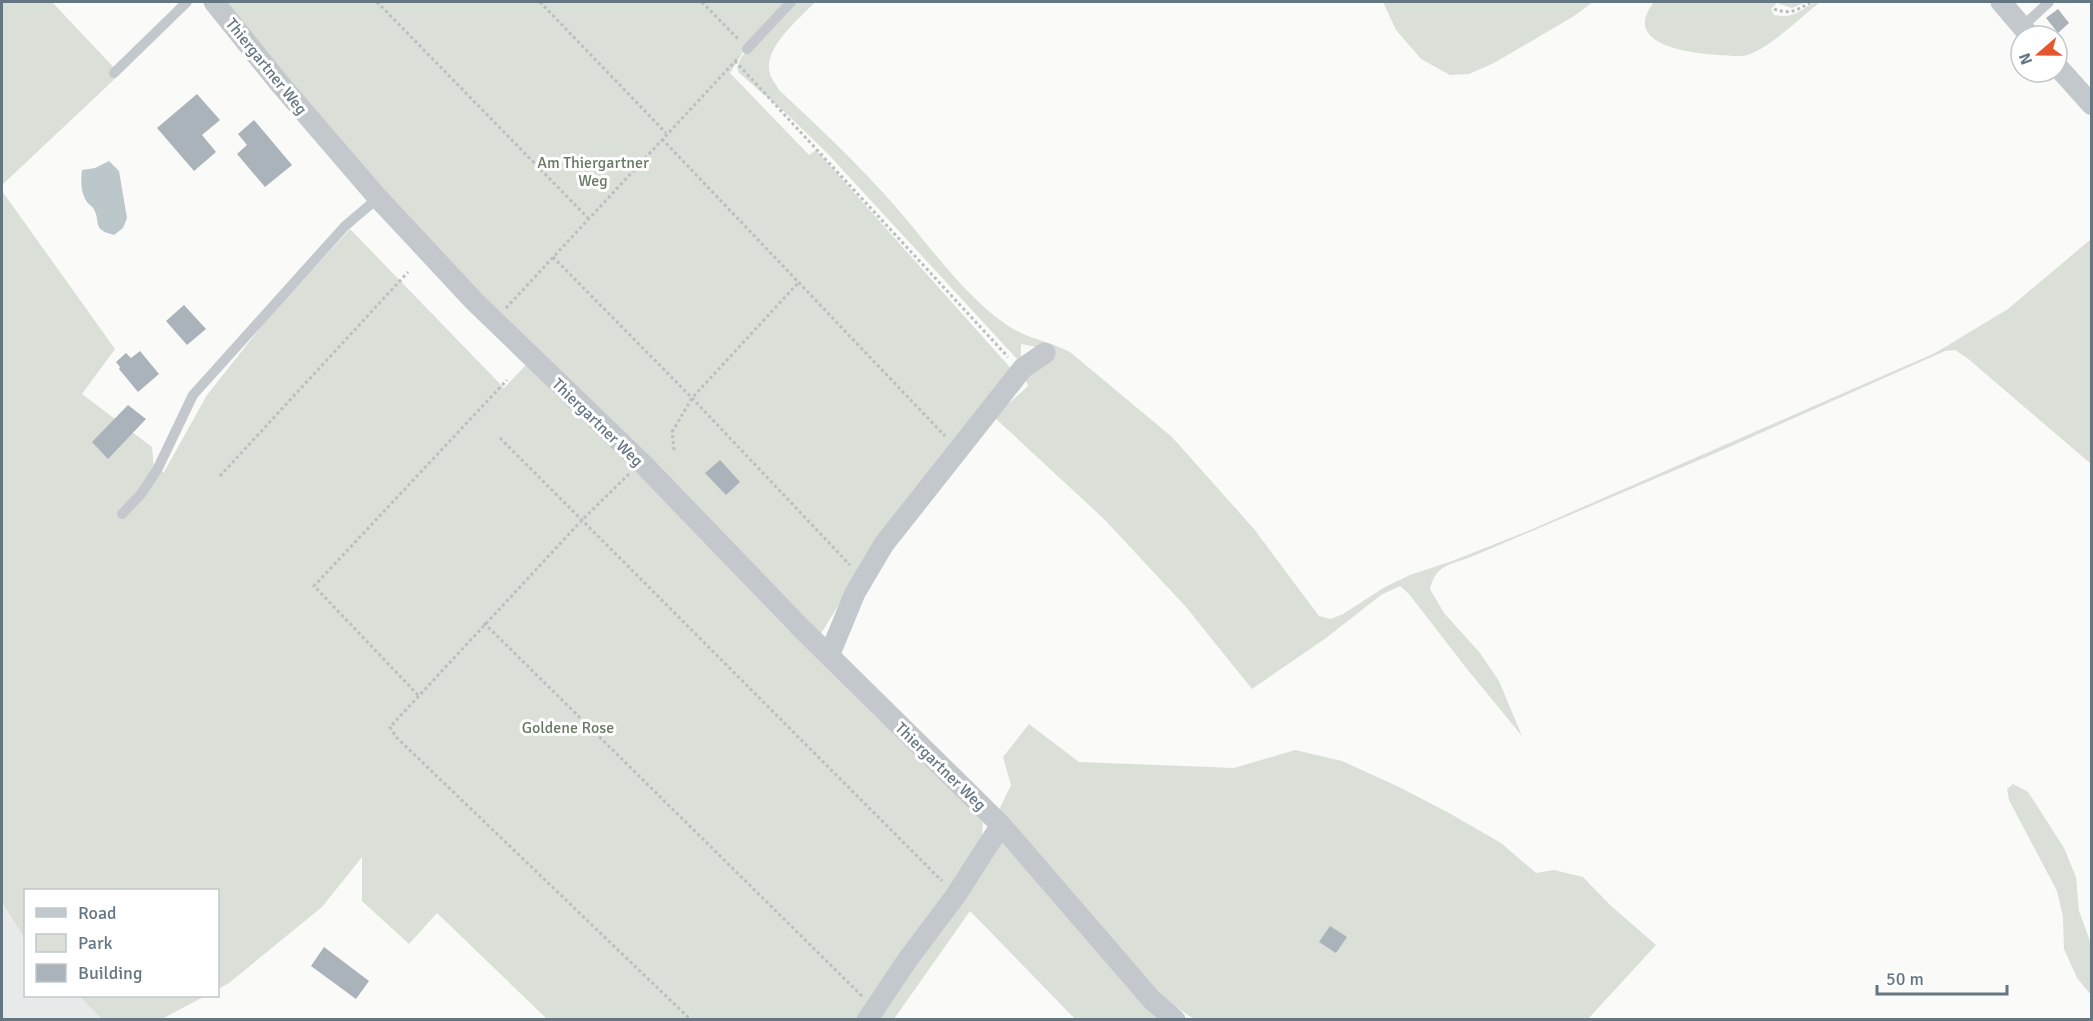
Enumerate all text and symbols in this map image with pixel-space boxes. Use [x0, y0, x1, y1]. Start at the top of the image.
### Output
street label: Thiergartner Weg [221, 14, 311, 119]
north arrow [2009, 24, 2069, 84]
text: N [2015, 50, 2037, 67]
park label: Am Thiergartner Weg [537, 153, 649, 191]
street label: Thiergartner Weg [548, 374, 647, 471]
park label: Goldene Rose [522, 718, 614, 738]
street label: Thiergartner Weg [891, 718, 990, 815]
legend [24, 889, 219, 997]
text: Road [78, 902, 117, 924]
text: Park [78, 932, 113, 954]
scale bar [1877, 958, 2008, 996]
text: Building [78, 962, 142, 984]
text: 50 m [1886, 968, 1924, 990]

